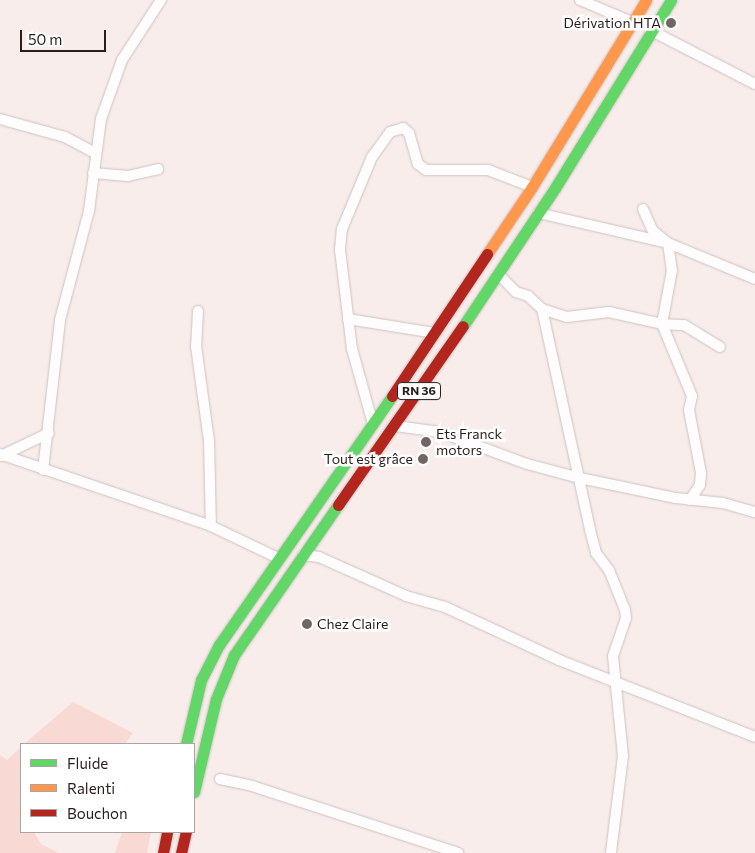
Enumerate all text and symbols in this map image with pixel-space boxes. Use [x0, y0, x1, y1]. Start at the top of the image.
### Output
place label: Dérivation HTA [563, 15, 661, 31]
marker: Dérivation HTA [665, 17, 677, 29]
scale bar [22, 20, 109, 52]
text: 50 m [28, 30, 62, 48]
road number: RN 36 [396, 382, 442, 401]
place label: Ets Franck motors [436, 426, 502, 458]
marker: Ets Franck motors [420, 436, 432, 448]
place label: Tout est grâce [324, 451, 413, 467]
marker: Tout est grâce [417, 453, 429, 465]
place label: Chez Claire [317, 616, 388, 632]
marker: Chez Claire [301, 618, 313, 630]
legend [20, 743, 195, 833]
text: Fluide [67, 754, 108, 772]
text: Ralenti [67, 779, 115, 797]
text: Bouchon [67, 804, 128, 822]

